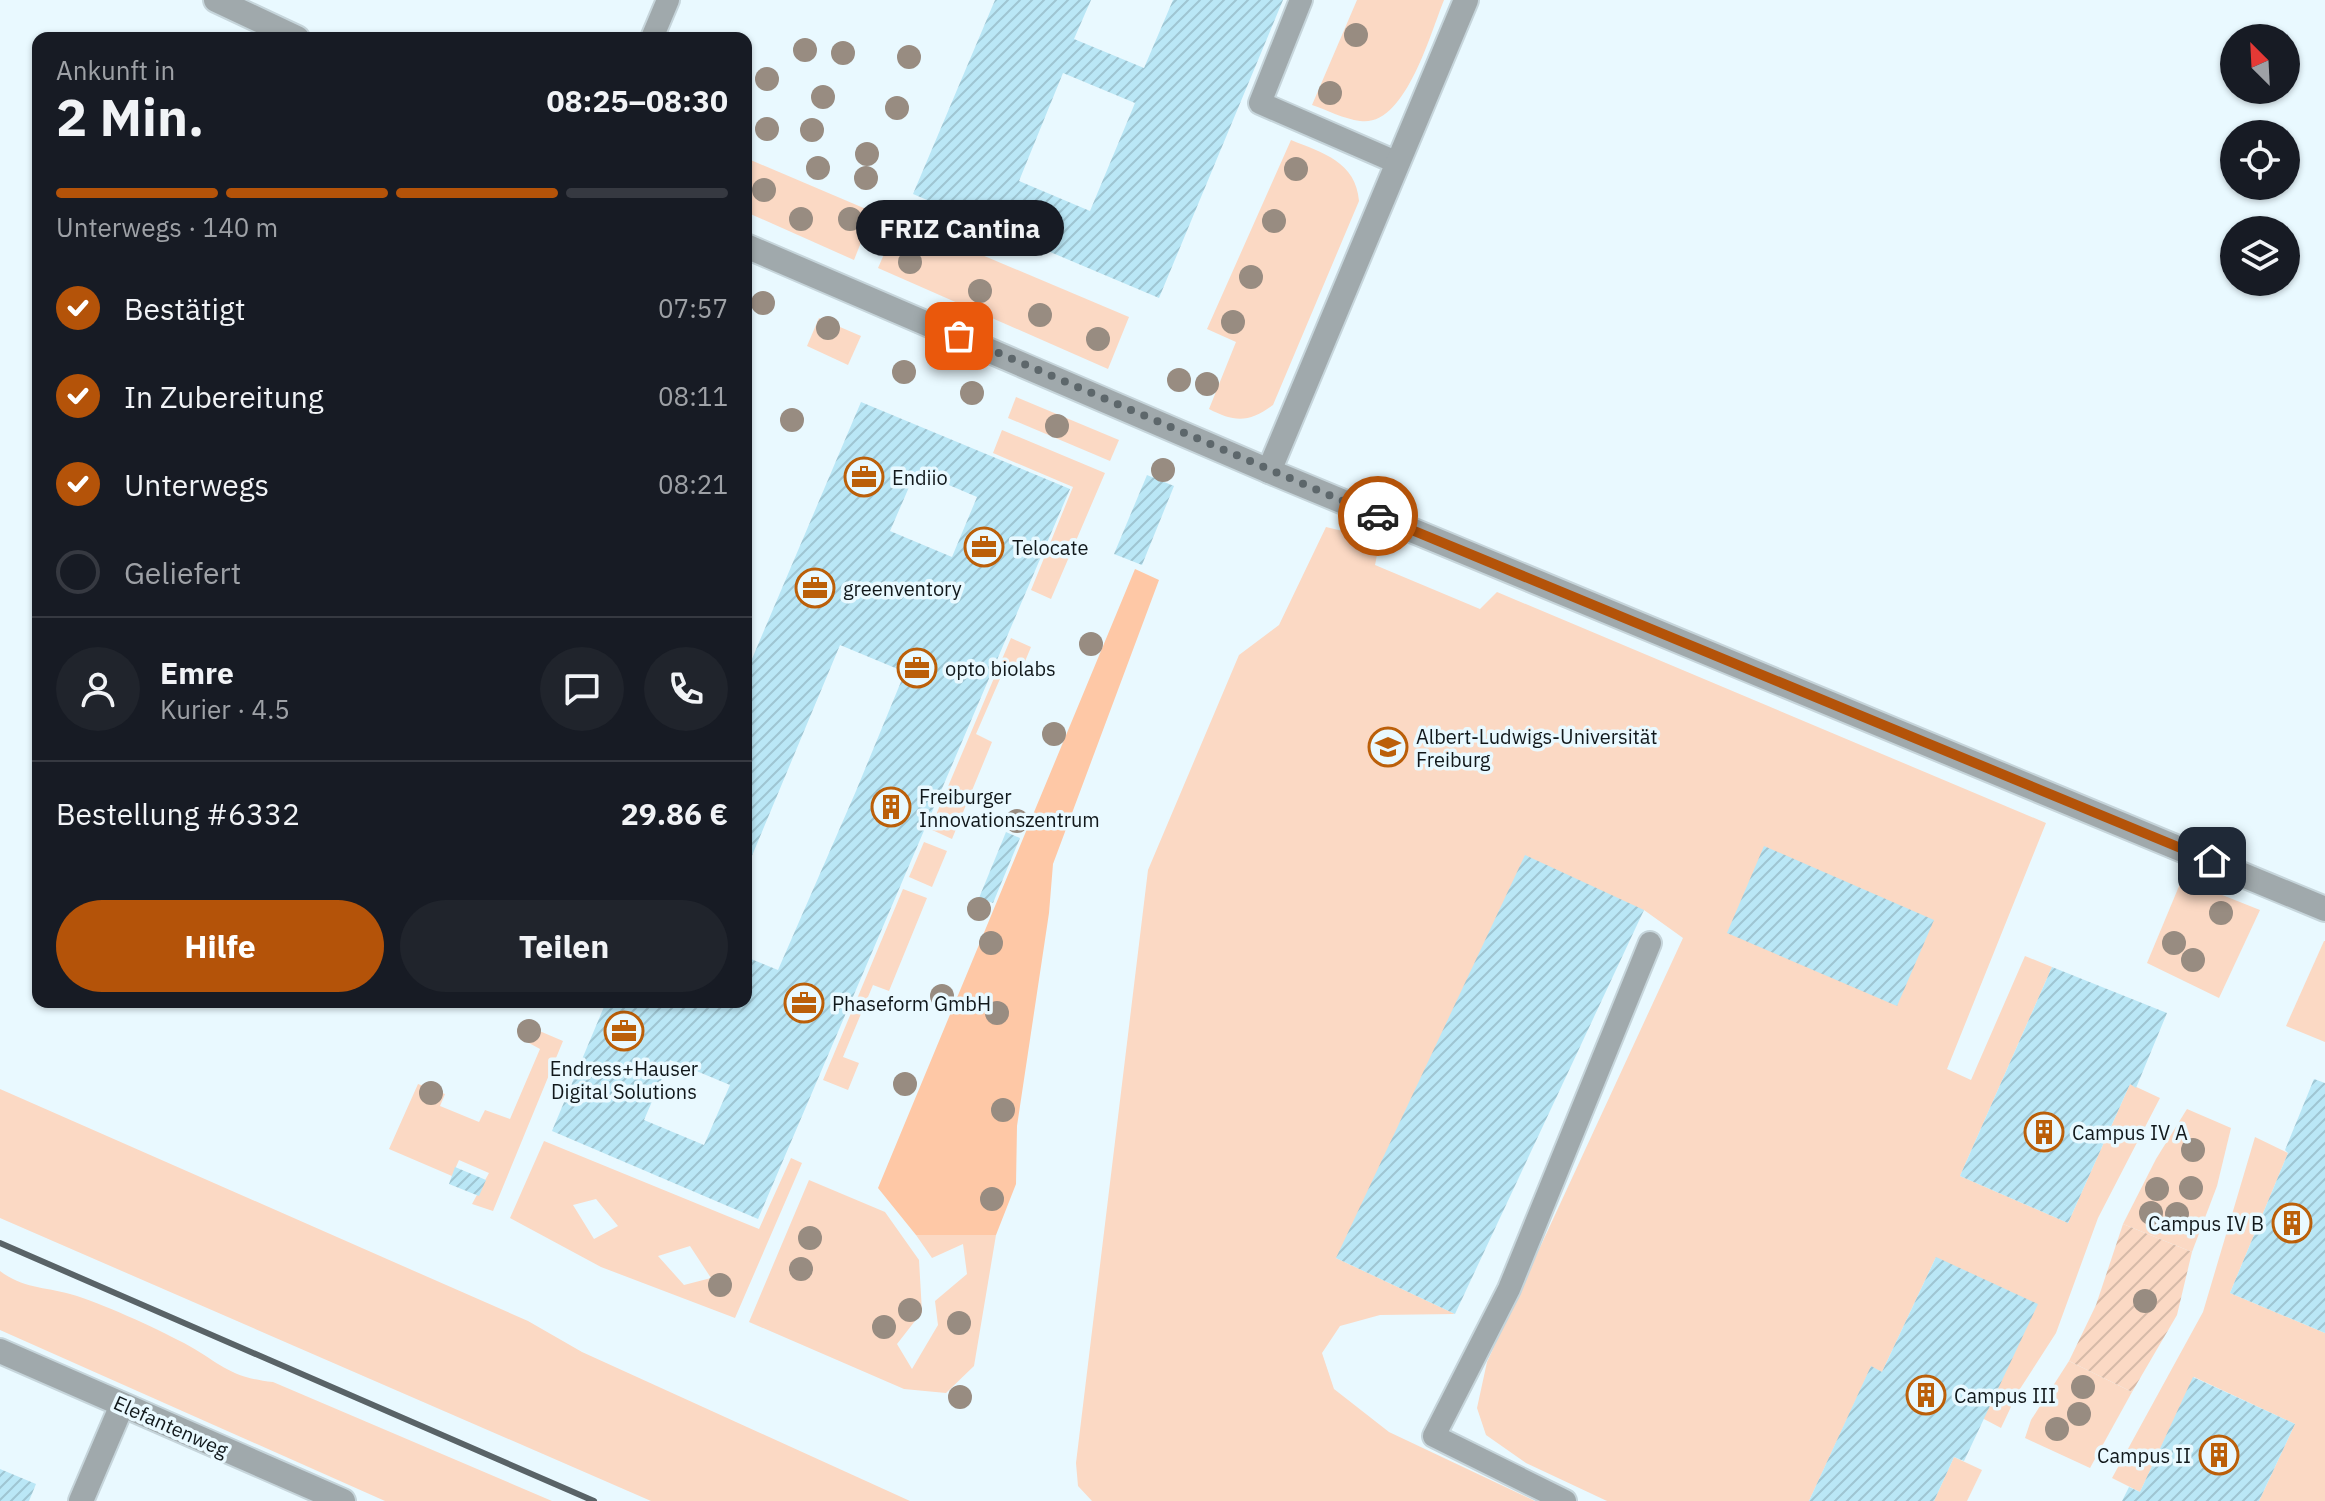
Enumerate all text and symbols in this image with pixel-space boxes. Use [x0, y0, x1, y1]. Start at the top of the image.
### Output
north arrow [2220, 24, 2300, 104]
map controls [2220, 24, 2300, 296]
text: Ankunft in [56, 53, 175, 87]
text: 08:25–08:30 [547, 81, 728, 120]
text: 2 Min. [56, 83, 204, 150]
button: locate [2220, 120, 2300, 200]
callout: FRIZ Cantina [855, 200, 1063, 256]
text: Unterwegs · 140 m [56, 210, 278, 244]
text: FRIZ Cantina [880, 211, 1040, 245]
button: layers [2220, 216, 2300, 296]
icon: check [56, 286, 100, 330]
text: Bestätigt [124, 289, 245, 328]
text: 07:57 [658, 291, 728, 325]
pin [925, 302, 993, 370]
icon: bag [937, 314, 981, 358]
icon: check [56, 374, 100, 418]
text: In Zubereitung [124, 377, 324, 416]
text: 08:11 [658, 379, 728, 413]
office icon: Endiio [843, 456, 885, 498]
icon: check [56, 462, 100, 506]
place label: Endiio [892, 464, 948, 491]
text: Unterwegs [124, 465, 269, 504]
text: 08:21 [658, 467, 728, 501]
courier [1338, 476, 1418, 556]
icon: car [1356, 494, 1400, 538]
office icon: Telocate [963, 526, 1005, 568]
place label: Telocate [1012, 534, 1088, 561]
text: Geliefert [124, 553, 241, 592]
office icon: greenventory [794, 567, 836, 609]
place label: greenventory [843, 575, 962, 602]
button: person [56, 647, 140, 731]
button: chat [540, 647, 624, 731]
button: phone [644, 647, 728, 731]
office icon: opto biolabs [896, 647, 938, 689]
text: Emre [160, 653, 234, 692]
place label: opto biolabs [945, 655, 1056, 682]
text: Kurier · 4.5 [160, 692, 290, 726]
place label: Albert-Ludwigs-Universität Freiburg [1416, 723, 1657, 773]
school or university icon: Albert-Ludwigs-Universität Freiburg [1367, 726, 1409, 768]
place label: Freiburger Innovationszentrum [919, 783, 1100, 833]
building icon: Freiburger Innovationszentrum [870, 786, 912, 828]
text: Bestellung #6332 [56, 794, 300, 833]
text: 29.86 € [621, 794, 728, 833]
pin [2178, 827, 2246, 895]
icon: home [2190, 839, 2234, 883]
button: Hilfe [56, 900, 384, 992]
button: Teilen [400, 900, 728, 992]
office icon: Phaseform GmbH [783, 982, 825, 1024]
place label: Phaseform GmbH [832, 990, 991, 1017]
office icon: Endress+Hauser Digital Solutions [603, 1010, 645, 1052]
place label: Endress+Hauser Digital Solutions [550, 1055, 698, 1105]
building icon: Campus IV A [2023, 1111, 2065, 1153]
place label: Campus IV A [2072, 1119, 2188, 1146]
building icon: Campus IV B [2271, 1202, 2313, 1244]
place label: Campus IV B [2148, 1210, 2264, 1237]
building icon: Campus III [1905, 1374, 1947, 1416]
place label: Campus III [1954, 1382, 2056, 1409]
street label: Elefantenweg [110, 1389, 233, 1463]
building icon: Campus II [2198, 1434, 2240, 1476]
place label: Campus II [2097, 1442, 2191, 1469]

